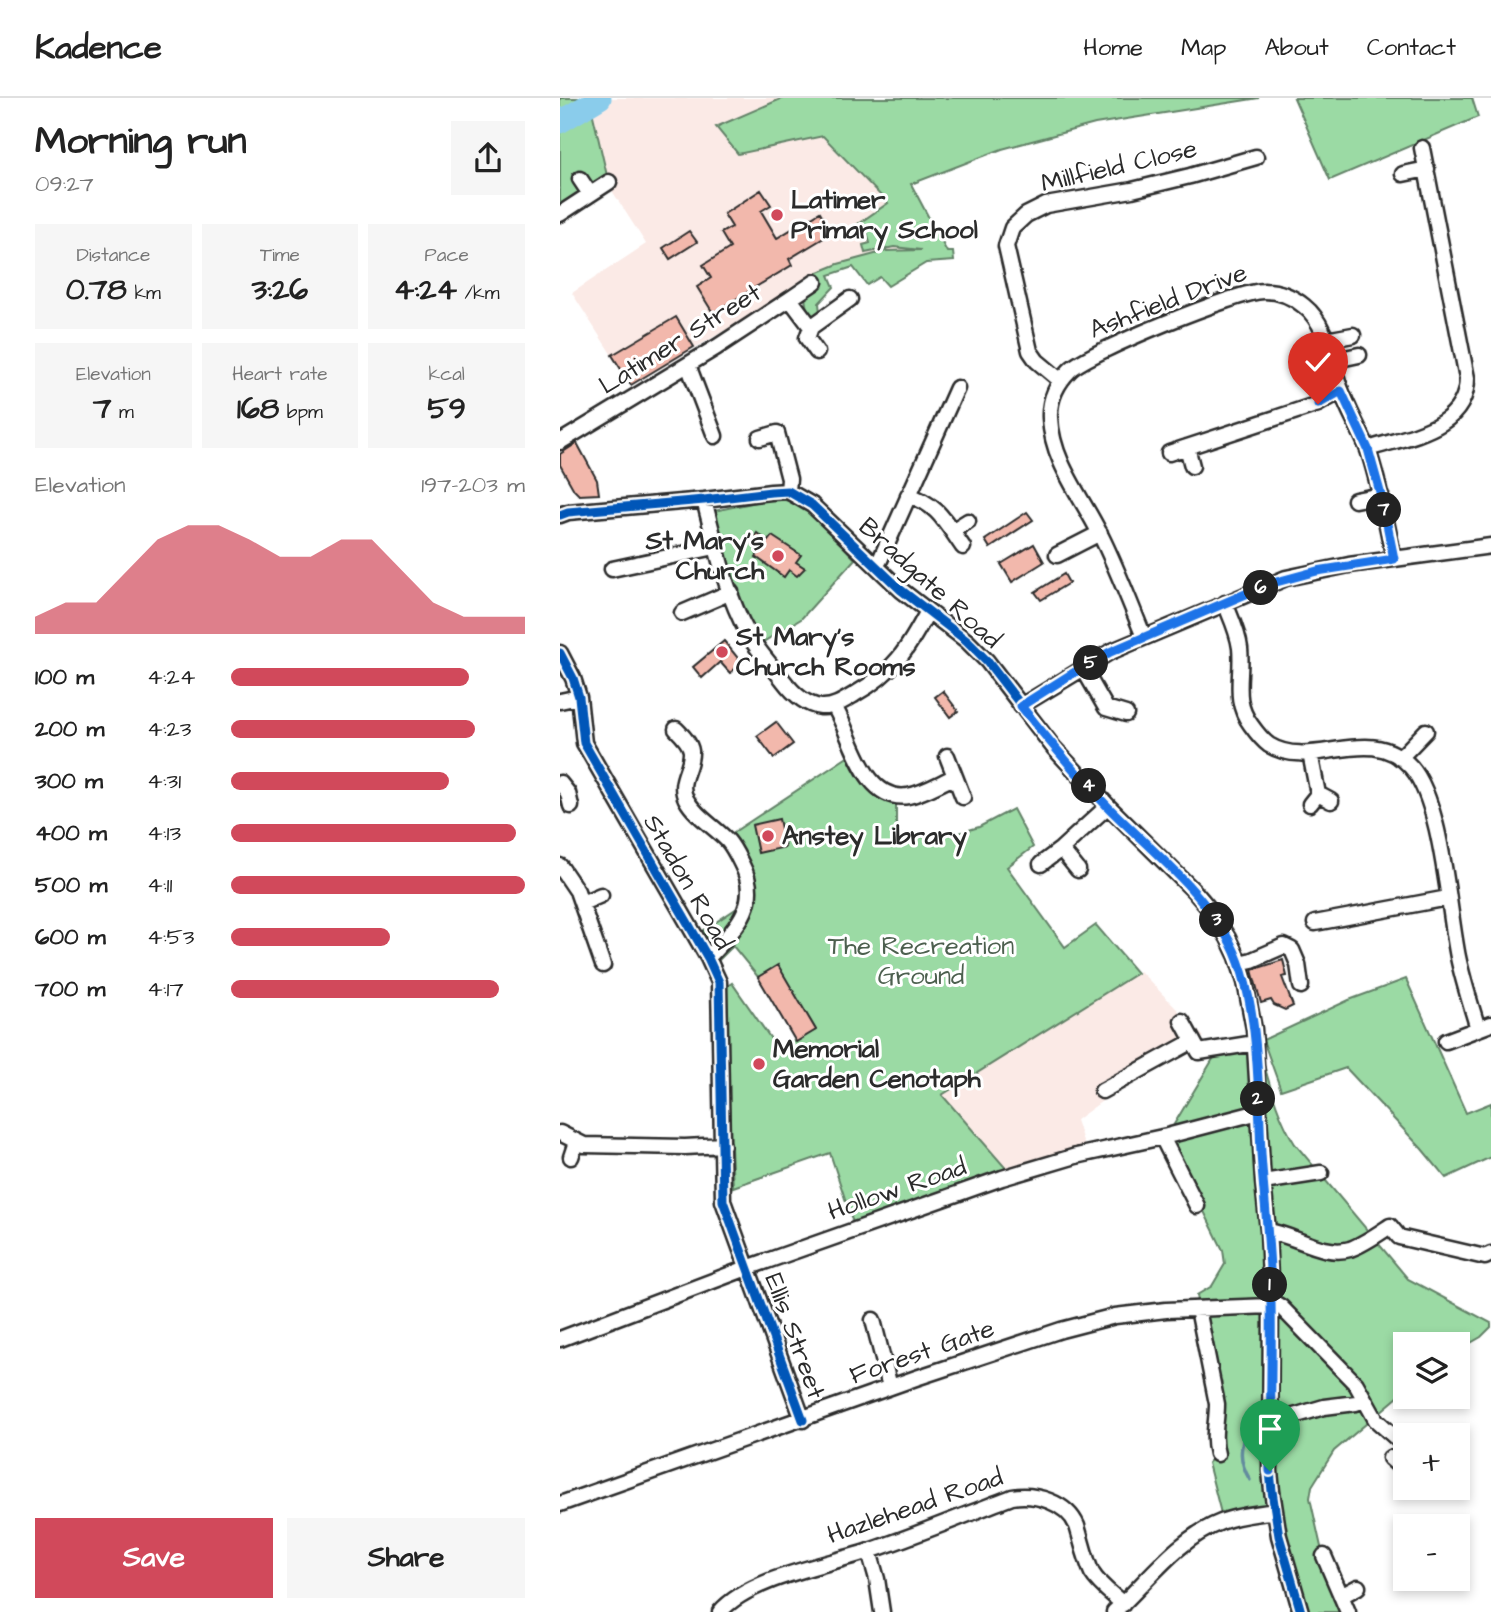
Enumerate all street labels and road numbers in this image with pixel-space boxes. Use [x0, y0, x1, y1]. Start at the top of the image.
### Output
street label: Millfield Close [1037, 131, 1201, 201]
street label: Ashfield Drive [1084, 254, 1252, 348]
street label: Latimer Street [592, 274, 768, 403]
street label: Bradgate Road [849, 509, 1009, 658]
street label: Stadon Road [635, 807, 741, 957]
street label: Hollow Road [823, 1148, 971, 1230]
street label: Ellis Street [756, 1268, 835, 1404]
street label: Forest Gate [845, 1310, 999, 1394]
street label: Hazlehead Road [822, 1459, 1008, 1553]

